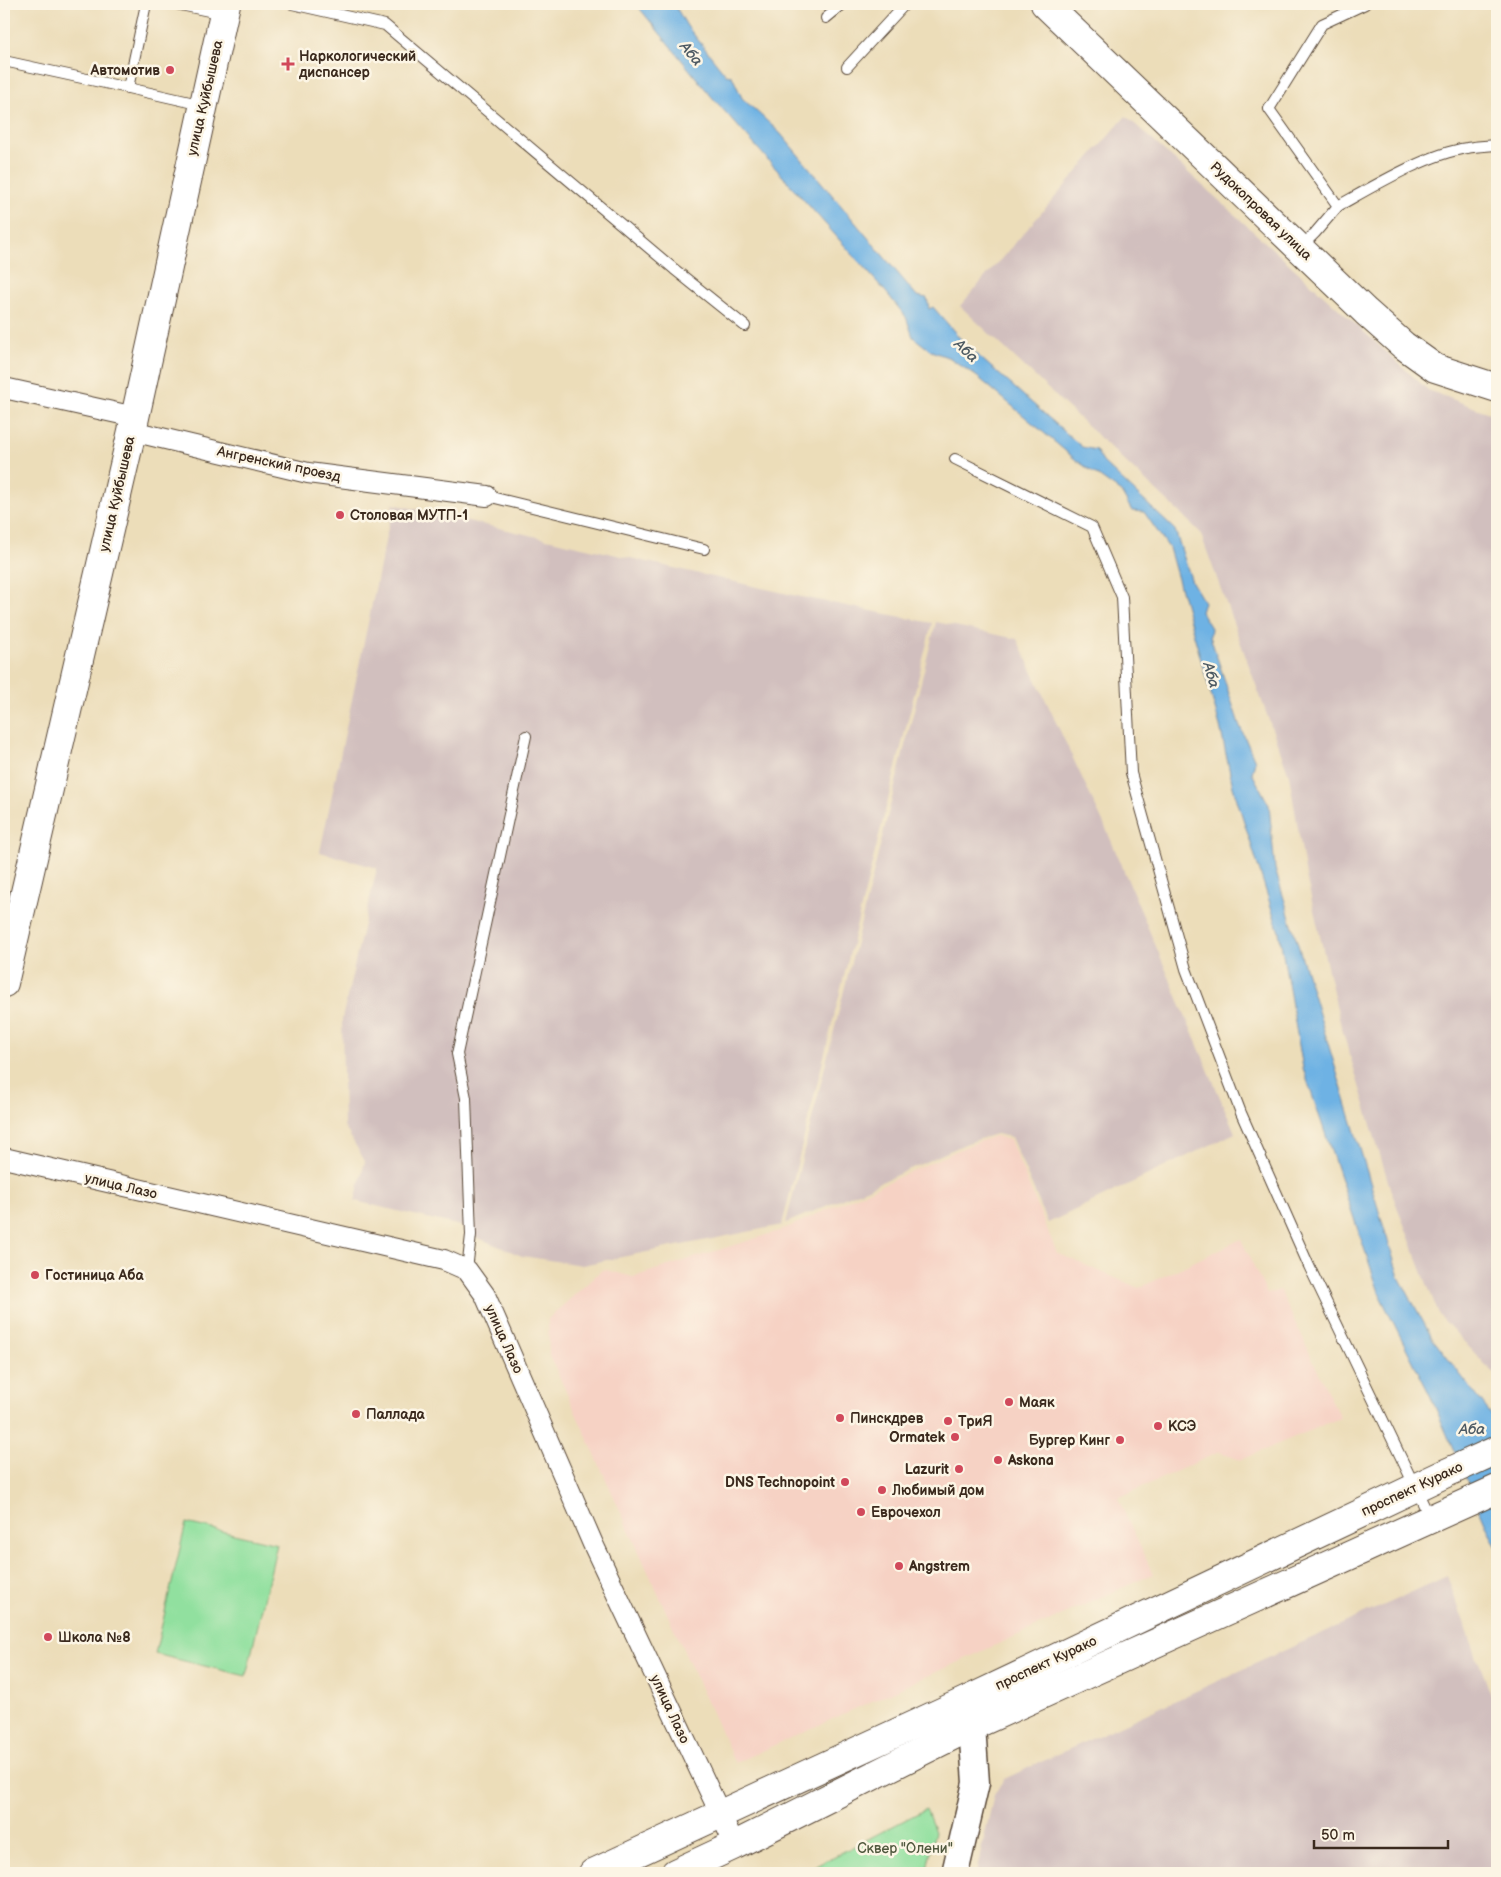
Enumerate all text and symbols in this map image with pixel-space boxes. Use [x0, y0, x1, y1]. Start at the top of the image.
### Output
water label: Аба [675, 37, 707, 70]
street label: улица Куйбышева [183, 38, 227, 157]
place label: Наркологический диспансер [298, 48, 416, 81]
marker: Наркологический диспансер [281, 57, 295, 71]
place label: Автомотив [90, 62, 160, 79]
marker: Автомотив [164, 64, 176, 76]
street label: Рудокопровая улица [1207, 158, 1316, 264]
water label: Аба [949, 334, 982, 367]
street label: улица Куйбышева [95, 434, 139, 553]
street label: Ангренский проезд [215, 442, 343, 485]
place label: Столовая МУТП-1 [350, 507, 468, 524]
marker: Столовая МУТП-1 [334, 509, 346, 521]
water label: Аба [1198, 659, 1224, 690]
street label: улица Лазо [83, 1169, 159, 1203]
place label: Гостиница Аба [45, 1267, 144, 1284]
marker: Гостиница Аба [29, 1269, 41, 1281]
street label: улица Лазо [481, 1302, 527, 1376]
place label: Маяк [1019, 1394, 1055, 1411]
marker: Маяк [1003, 1396, 1015, 1408]
place label: Паллада [366, 1406, 426, 1423]
marker: Паллада [350, 1408, 362, 1420]
place label: Пинскдрев [850, 1410, 924, 1427]
marker: Пинскдрев [834, 1412, 846, 1424]
place label: ТриЯ [958, 1413, 993, 1430]
marker: ТриЯ [942, 1415, 954, 1427]
place label: КСЭ [1168, 1418, 1196, 1435]
marker: КСЭ [1152, 1420, 1164, 1432]
water label: Аба [1458, 1420, 1485, 1439]
place label: Ormatek [889, 1429, 946, 1446]
marker: Ormatek [949, 1431, 961, 1443]
place label: Бургер Кинг [1029, 1432, 1110, 1449]
marker: Бургер Кинг [1114, 1434, 1126, 1446]
place label: Askona [1007, 1452, 1054, 1469]
marker: Askona [992, 1454, 1004, 1466]
street label: проспект Курако [1359, 1458, 1465, 1520]
place label: Lazurit [905, 1461, 949, 1478]
marker: Lazurit [953, 1463, 965, 1475]
place label: DNS Technopoint [725, 1474, 835, 1491]
marker: DNS Technopoint [839, 1476, 851, 1488]
place label: Любимый дом [891, 1482, 984, 1499]
marker: Любимый дом [876, 1484, 888, 1496]
place label: Еврочехол [871, 1504, 941, 1521]
marker: Еврочехол [855, 1506, 867, 1518]
place label: Angstrem [908, 1558, 970, 1575]
marker: Angstrem [893, 1560, 905, 1572]
place label: Школа №8 [58, 1629, 131, 1646]
marker: Школа №8 [42, 1631, 54, 1643]
street label: проспект Курако [993, 1632, 1099, 1694]
street label: улица Лазо [647, 1672, 693, 1746]
scale bar [1314, 1817, 1447, 1849]
text: 50 m [1321, 1826, 1355, 1845]
park label: Сквер "Олени" [857, 1840, 953, 1857]

